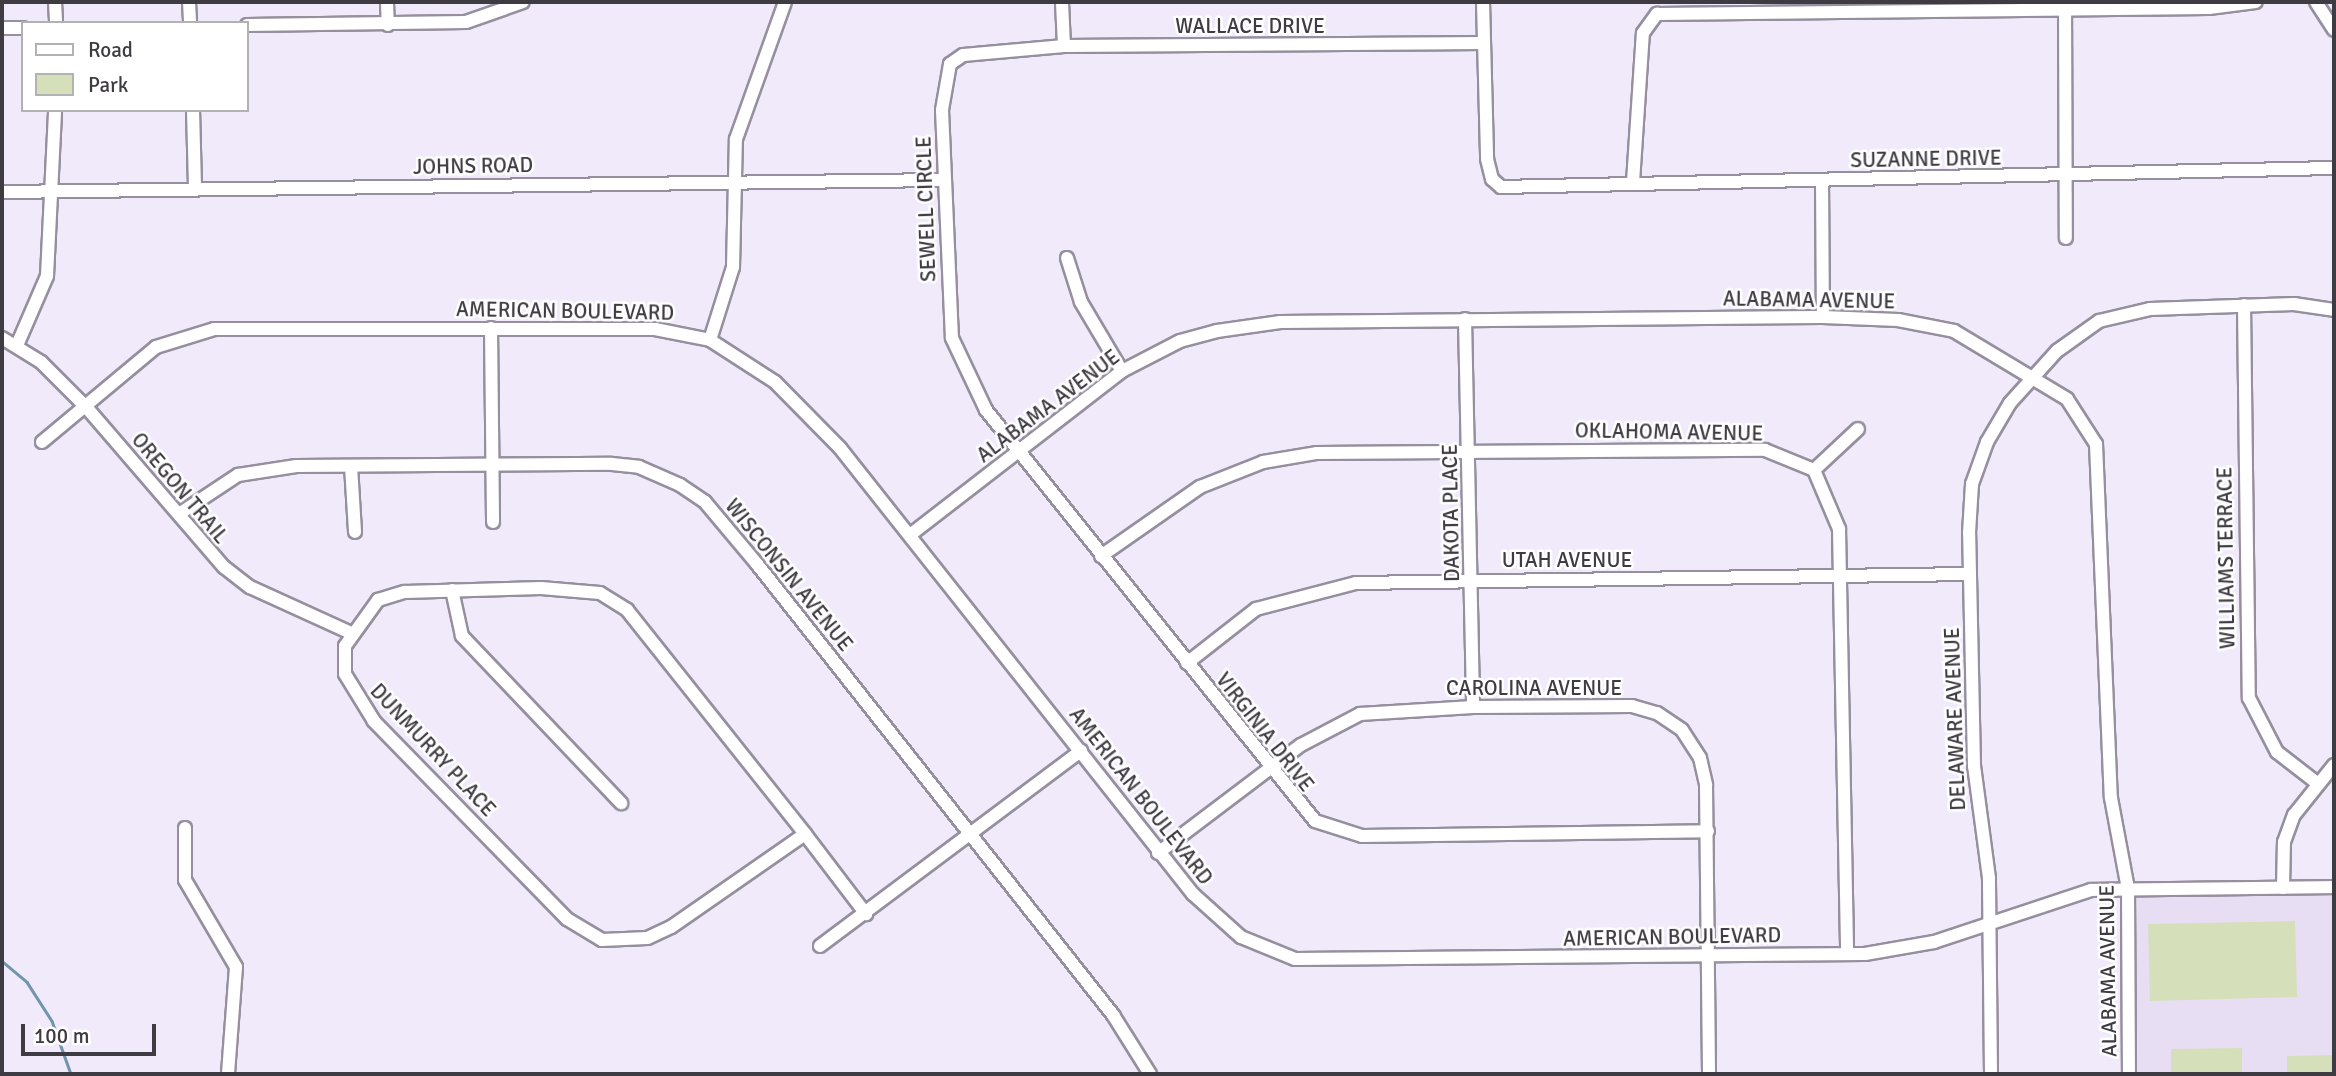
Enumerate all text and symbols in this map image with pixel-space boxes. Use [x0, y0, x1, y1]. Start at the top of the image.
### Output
street label: WALLACE DRIVE [1175, 13, 1325, 39]
legend [21, 21, 248, 112]
text: Road [88, 37, 133, 63]
text: Park [88, 72, 128, 98]
street label: SEWELL CIRCLE [911, 136, 941, 282]
street label: SUZANNE DRIVE [1850, 145, 2002, 173]
street label: JOHNS ROAD [413, 152, 533, 180]
street label: ALABAMA AVENUE [1723, 286, 1895, 314]
street label: AMERICAN BOULEVARD [456, 296, 674, 326]
street label: ALABAMA AVENUE [972, 344, 1124, 468]
street label: OKLAHOMA AVENUE [1575, 418, 1763, 446]
street label: OREGON TRAIL [126, 427, 234, 549]
street label: DAKOTA PLACE [1437, 444, 1465, 582]
street label: WILLIAMS TERRACE [2212, 467, 2240, 649]
street label: WISCONSIN AVENUE [720, 494, 858, 656]
street label: UTAH AVENUE [1502, 547, 1632, 573]
street label: DELAWARE AVENUE [1939, 627, 1971, 811]
street label: VIRGINIA DRIVE [1211, 667, 1319, 797]
street label: CAROLINA AVENUE [1446, 675, 1622, 701]
street label: DUNMURRY PLACE [365, 678, 501, 822]
street label: AMERICAN BOULEVARD [1064, 702, 1218, 890]
street label: ALABAMA AVENUE [2094, 885, 2122, 1057]
street label: AMERICAN BOULEVARD [1563, 922, 1781, 952]
scale bar [24, 1010, 159, 1054]
text: 100 m [34, 1023, 89, 1049]

